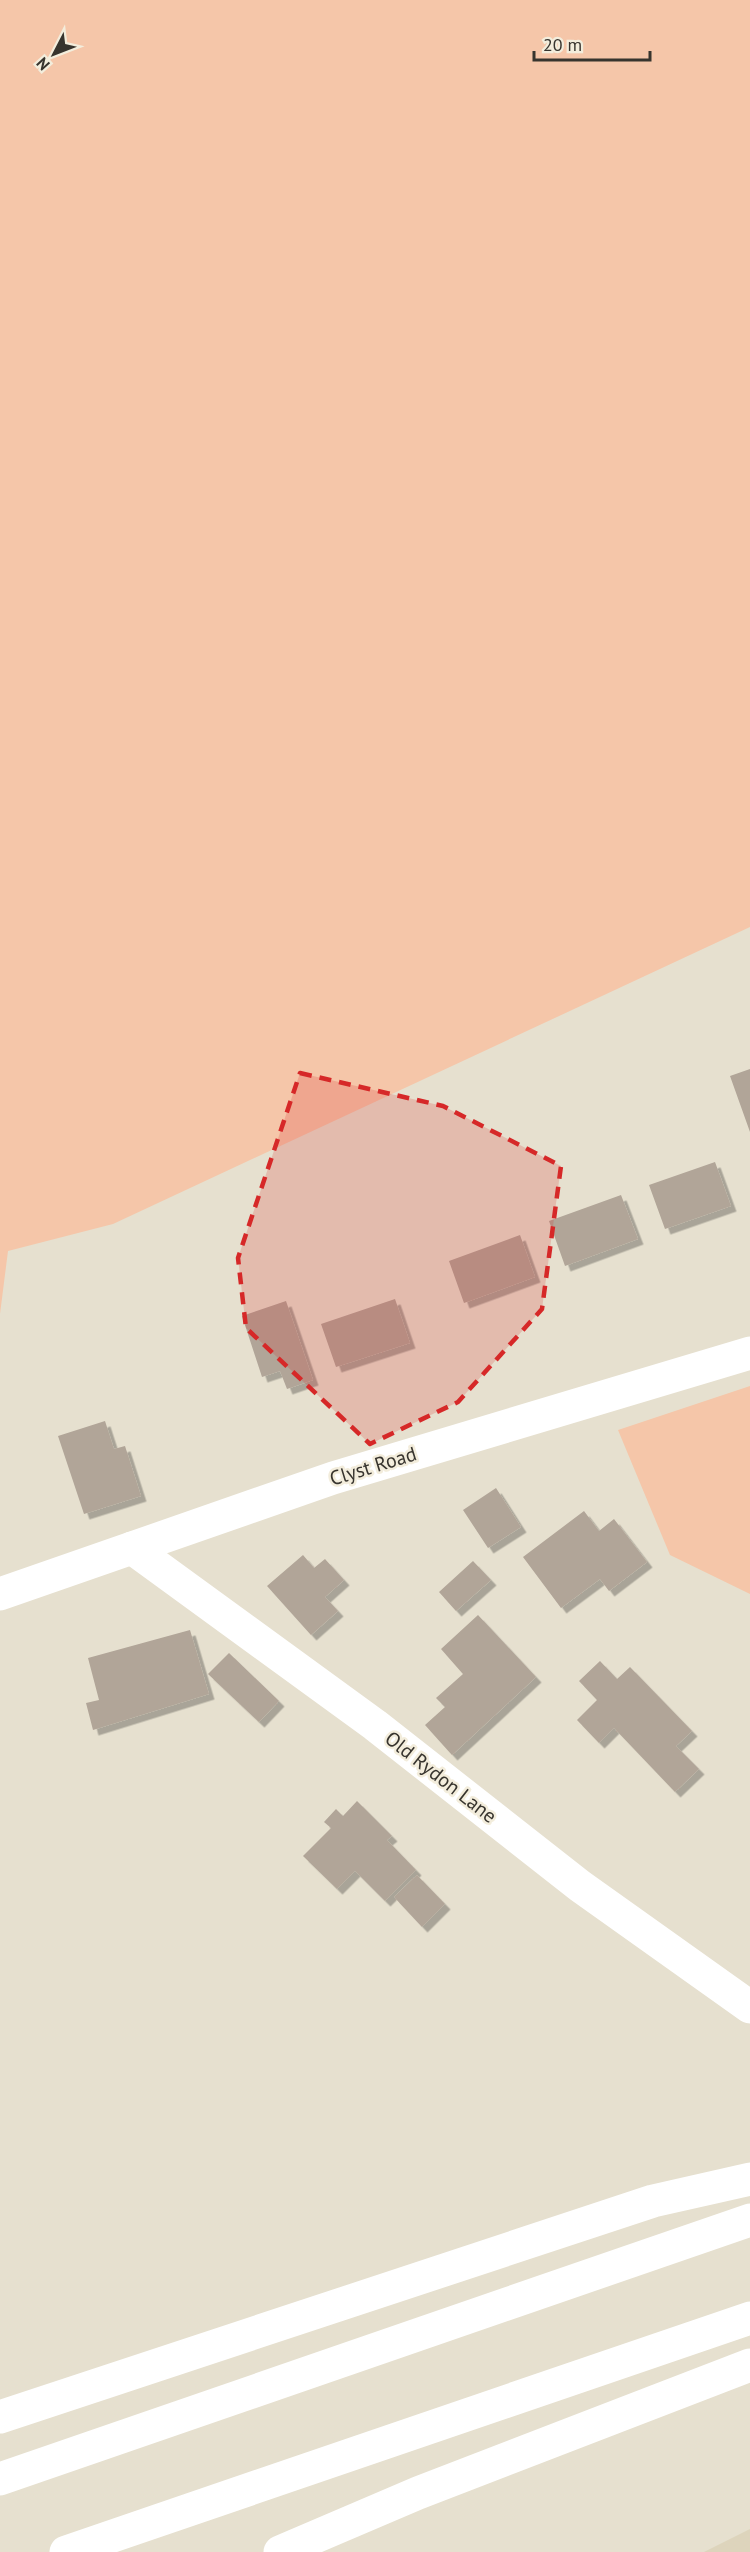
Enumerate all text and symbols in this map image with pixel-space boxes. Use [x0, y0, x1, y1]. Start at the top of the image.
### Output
north arrow [24, 24, 84, 84]
scale bar [534, 24, 650, 62]
text: 20 m [543, 33, 582, 56]
text: N [32, 53, 54, 75]
street label: Clyst Road [326, 1440, 420, 1492]
street label: Old Rydon Lane [380, 1725, 502, 1829]

